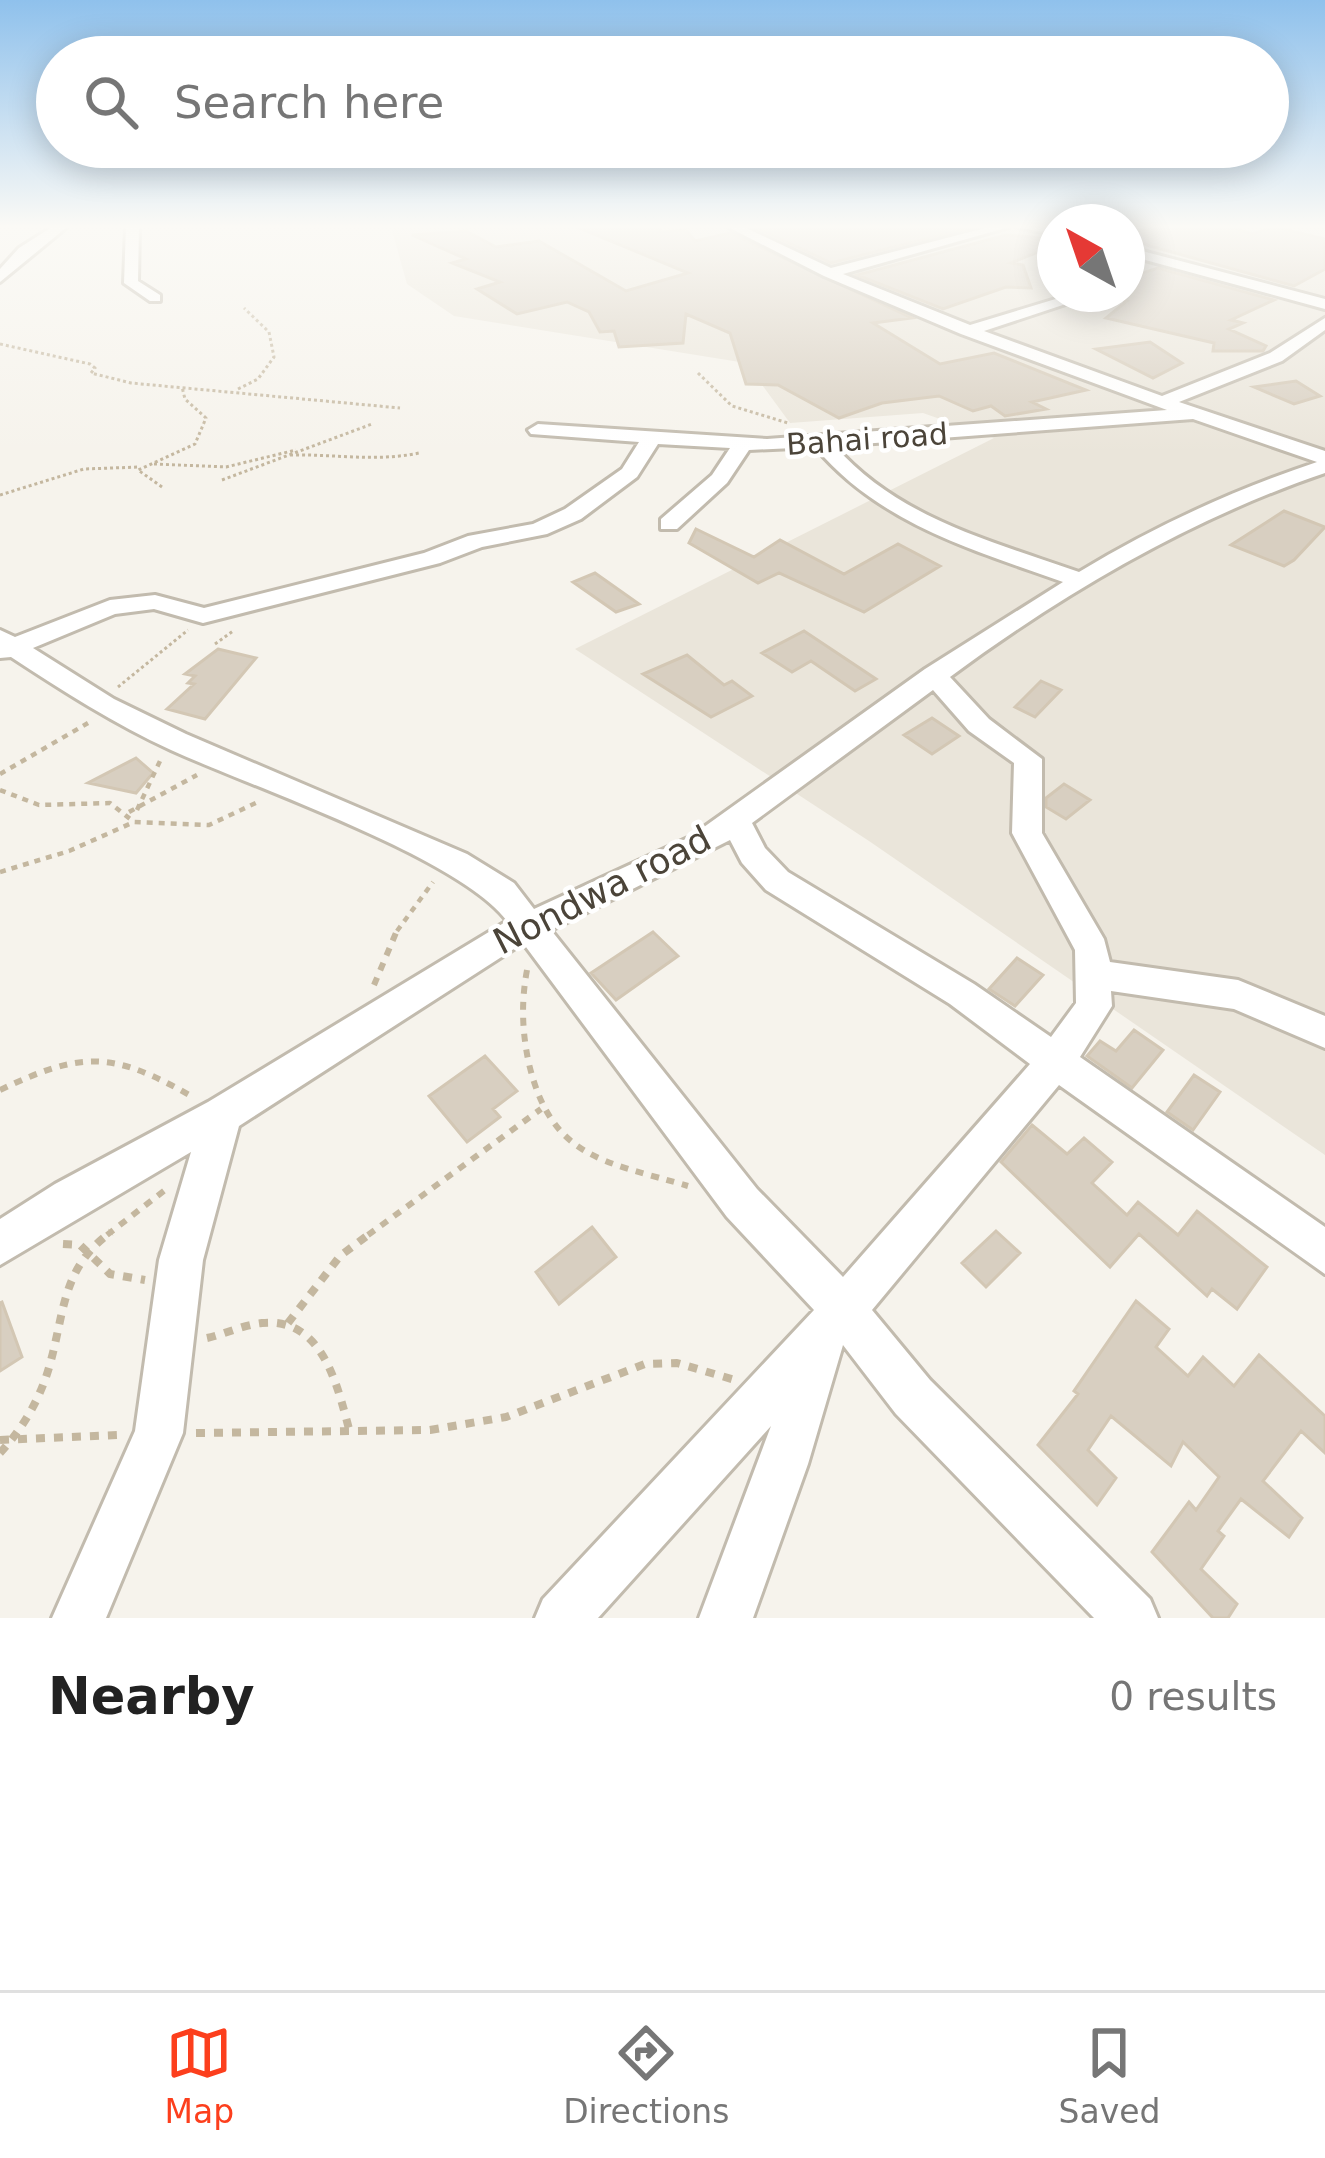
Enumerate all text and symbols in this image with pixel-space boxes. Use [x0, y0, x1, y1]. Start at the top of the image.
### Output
search box [36, 36, 1289, 168]
icon: search [78, 69, 144, 135]
text: Search here [174, 76, 444, 129]
north arrow [1037, 204, 1145, 312]
street label: Bahai road [785, 416, 949, 462]
street label: Nondwa road [486, 818, 718, 962]
text: Nearby [48, 1667, 255, 1726]
text: 0 results [1109, 1674, 1277, 1719]
tab: Map [165, 2020, 234, 2131]
tab: Directions [563, 2020, 729, 2131]
tab: Saved [1059, 2020, 1160, 2131]

